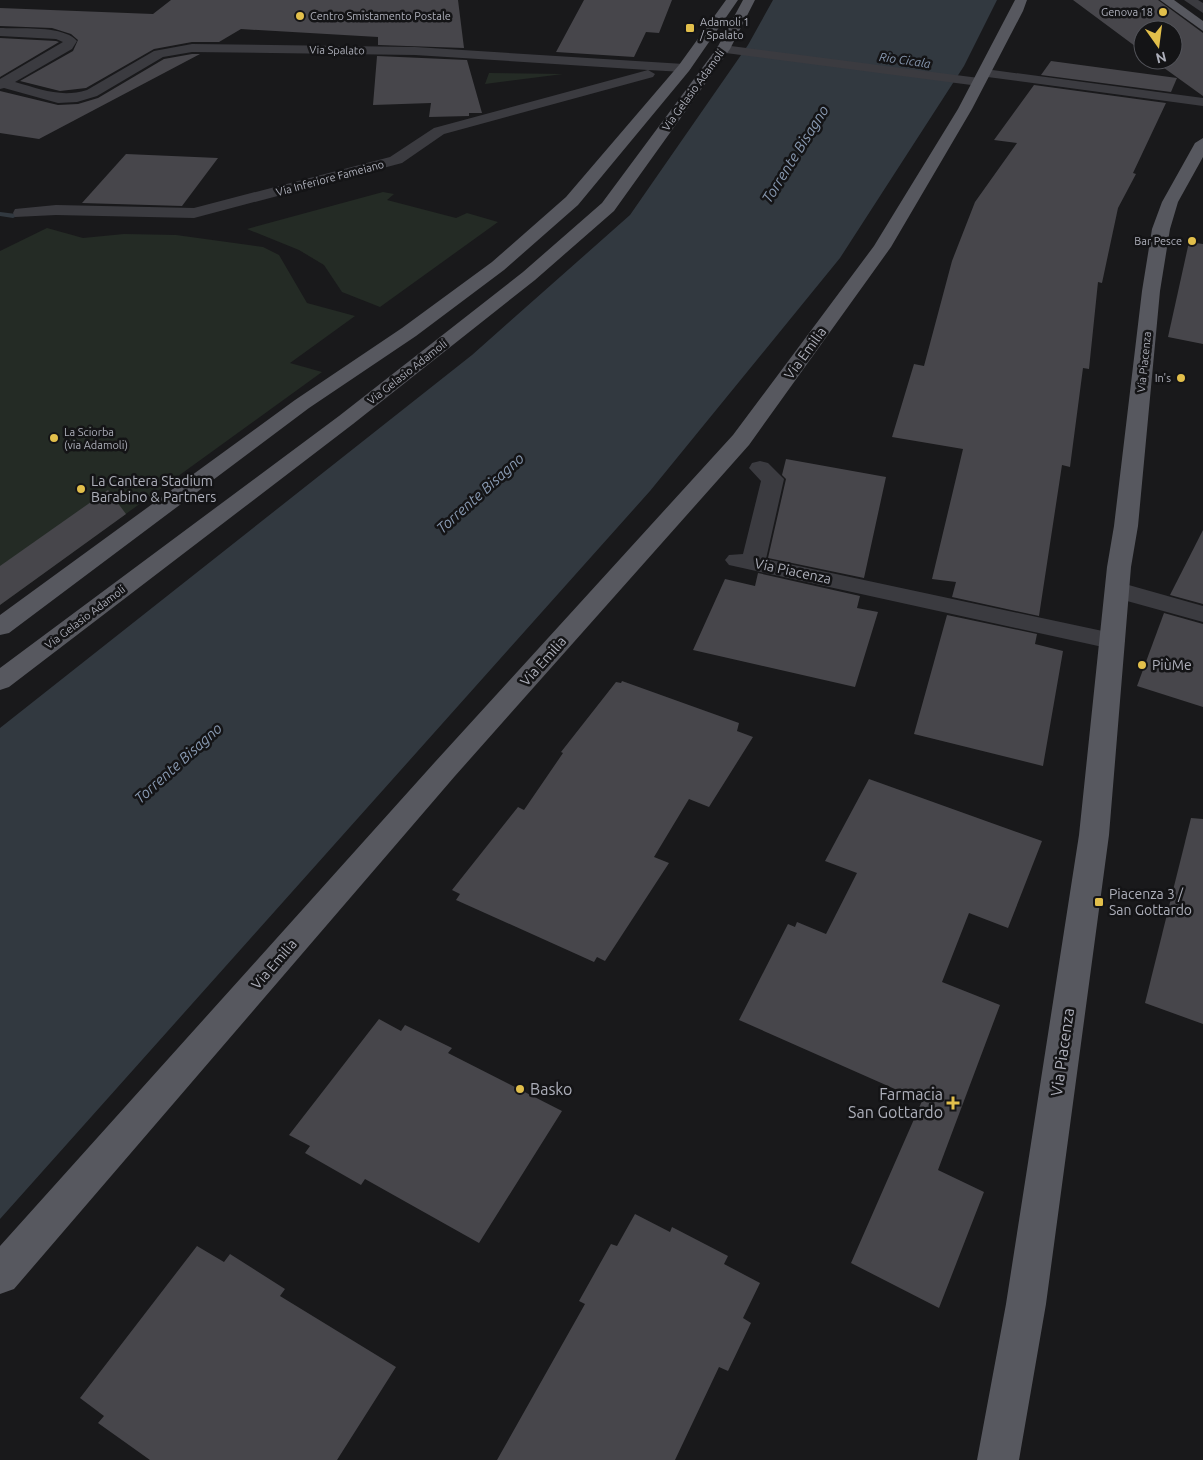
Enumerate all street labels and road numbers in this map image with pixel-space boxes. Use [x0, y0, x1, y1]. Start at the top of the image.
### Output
street label: Via Spalato [309, 44, 365, 56]
street label: Via Gelasio Adamoli [660, 47, 726, 133]
street label: Via Inferiore Fameiano [275, 158, 385, 198]
street label: Via Emilia [781, 324, 829, 382]
street label: Via Piacenza [1135, 331, 1153, 393]
street label: Via Gelasio Adamoli [365, 337, 449, 407]
street label: Via Piacenza [753, 555, 833, 587]
street label: Via Gelasio Adamoli [43, 583, 127, 651]
street label: Via Emilia [517, 633, 569, 689]
street label: Via Emilia [248, 936, 300, 992]
street label: Via Piacenza [1047, 1007, 1077, 1097]

